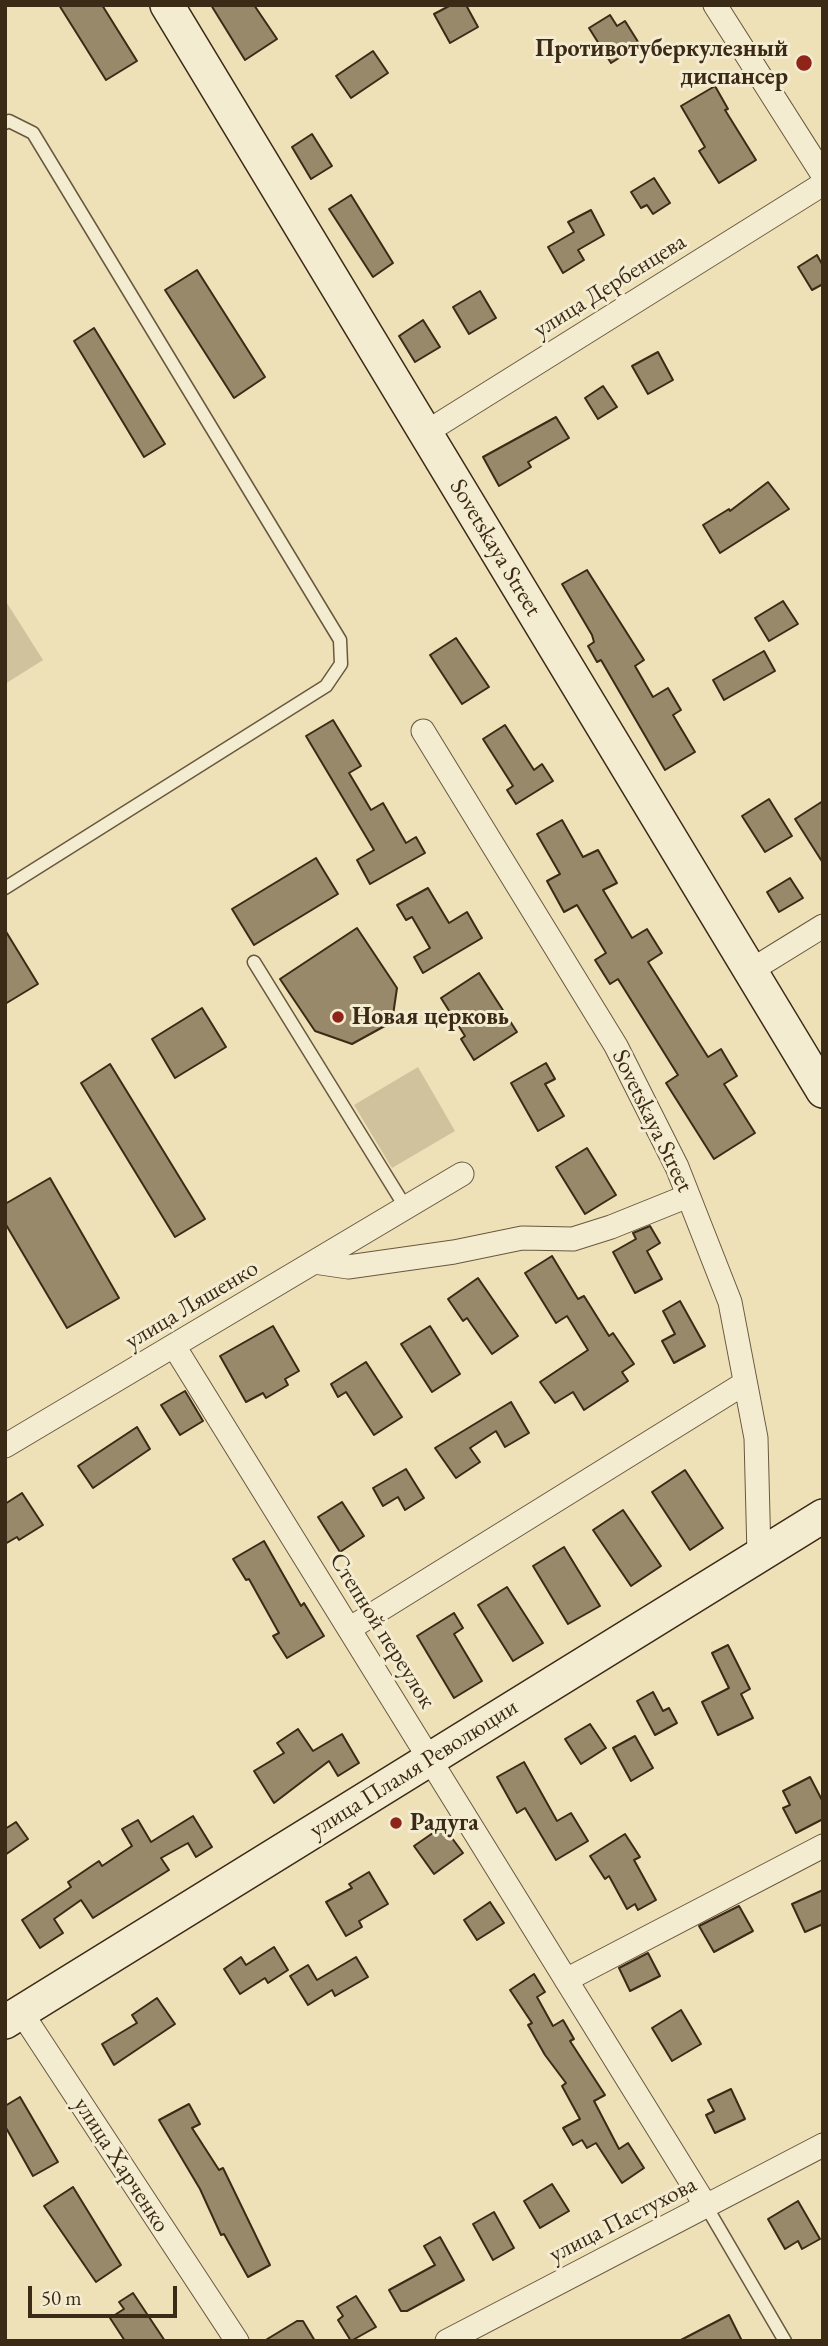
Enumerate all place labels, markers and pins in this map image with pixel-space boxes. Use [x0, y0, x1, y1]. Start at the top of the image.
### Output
place label: Противотуберкулезный диспансер [535, 35, 788, 91]
marker: Противотуберкулезный диспансер [794, 53, 814, 73]
place label: Новая церковь [352, 1003, 509, 1031]
marker: Новая церковь [330, 1009, 346, 1025]
place label: Радуга [410, 1809, 479, 1837]
marker: Радуга [388, 1815, 404, 1831]

